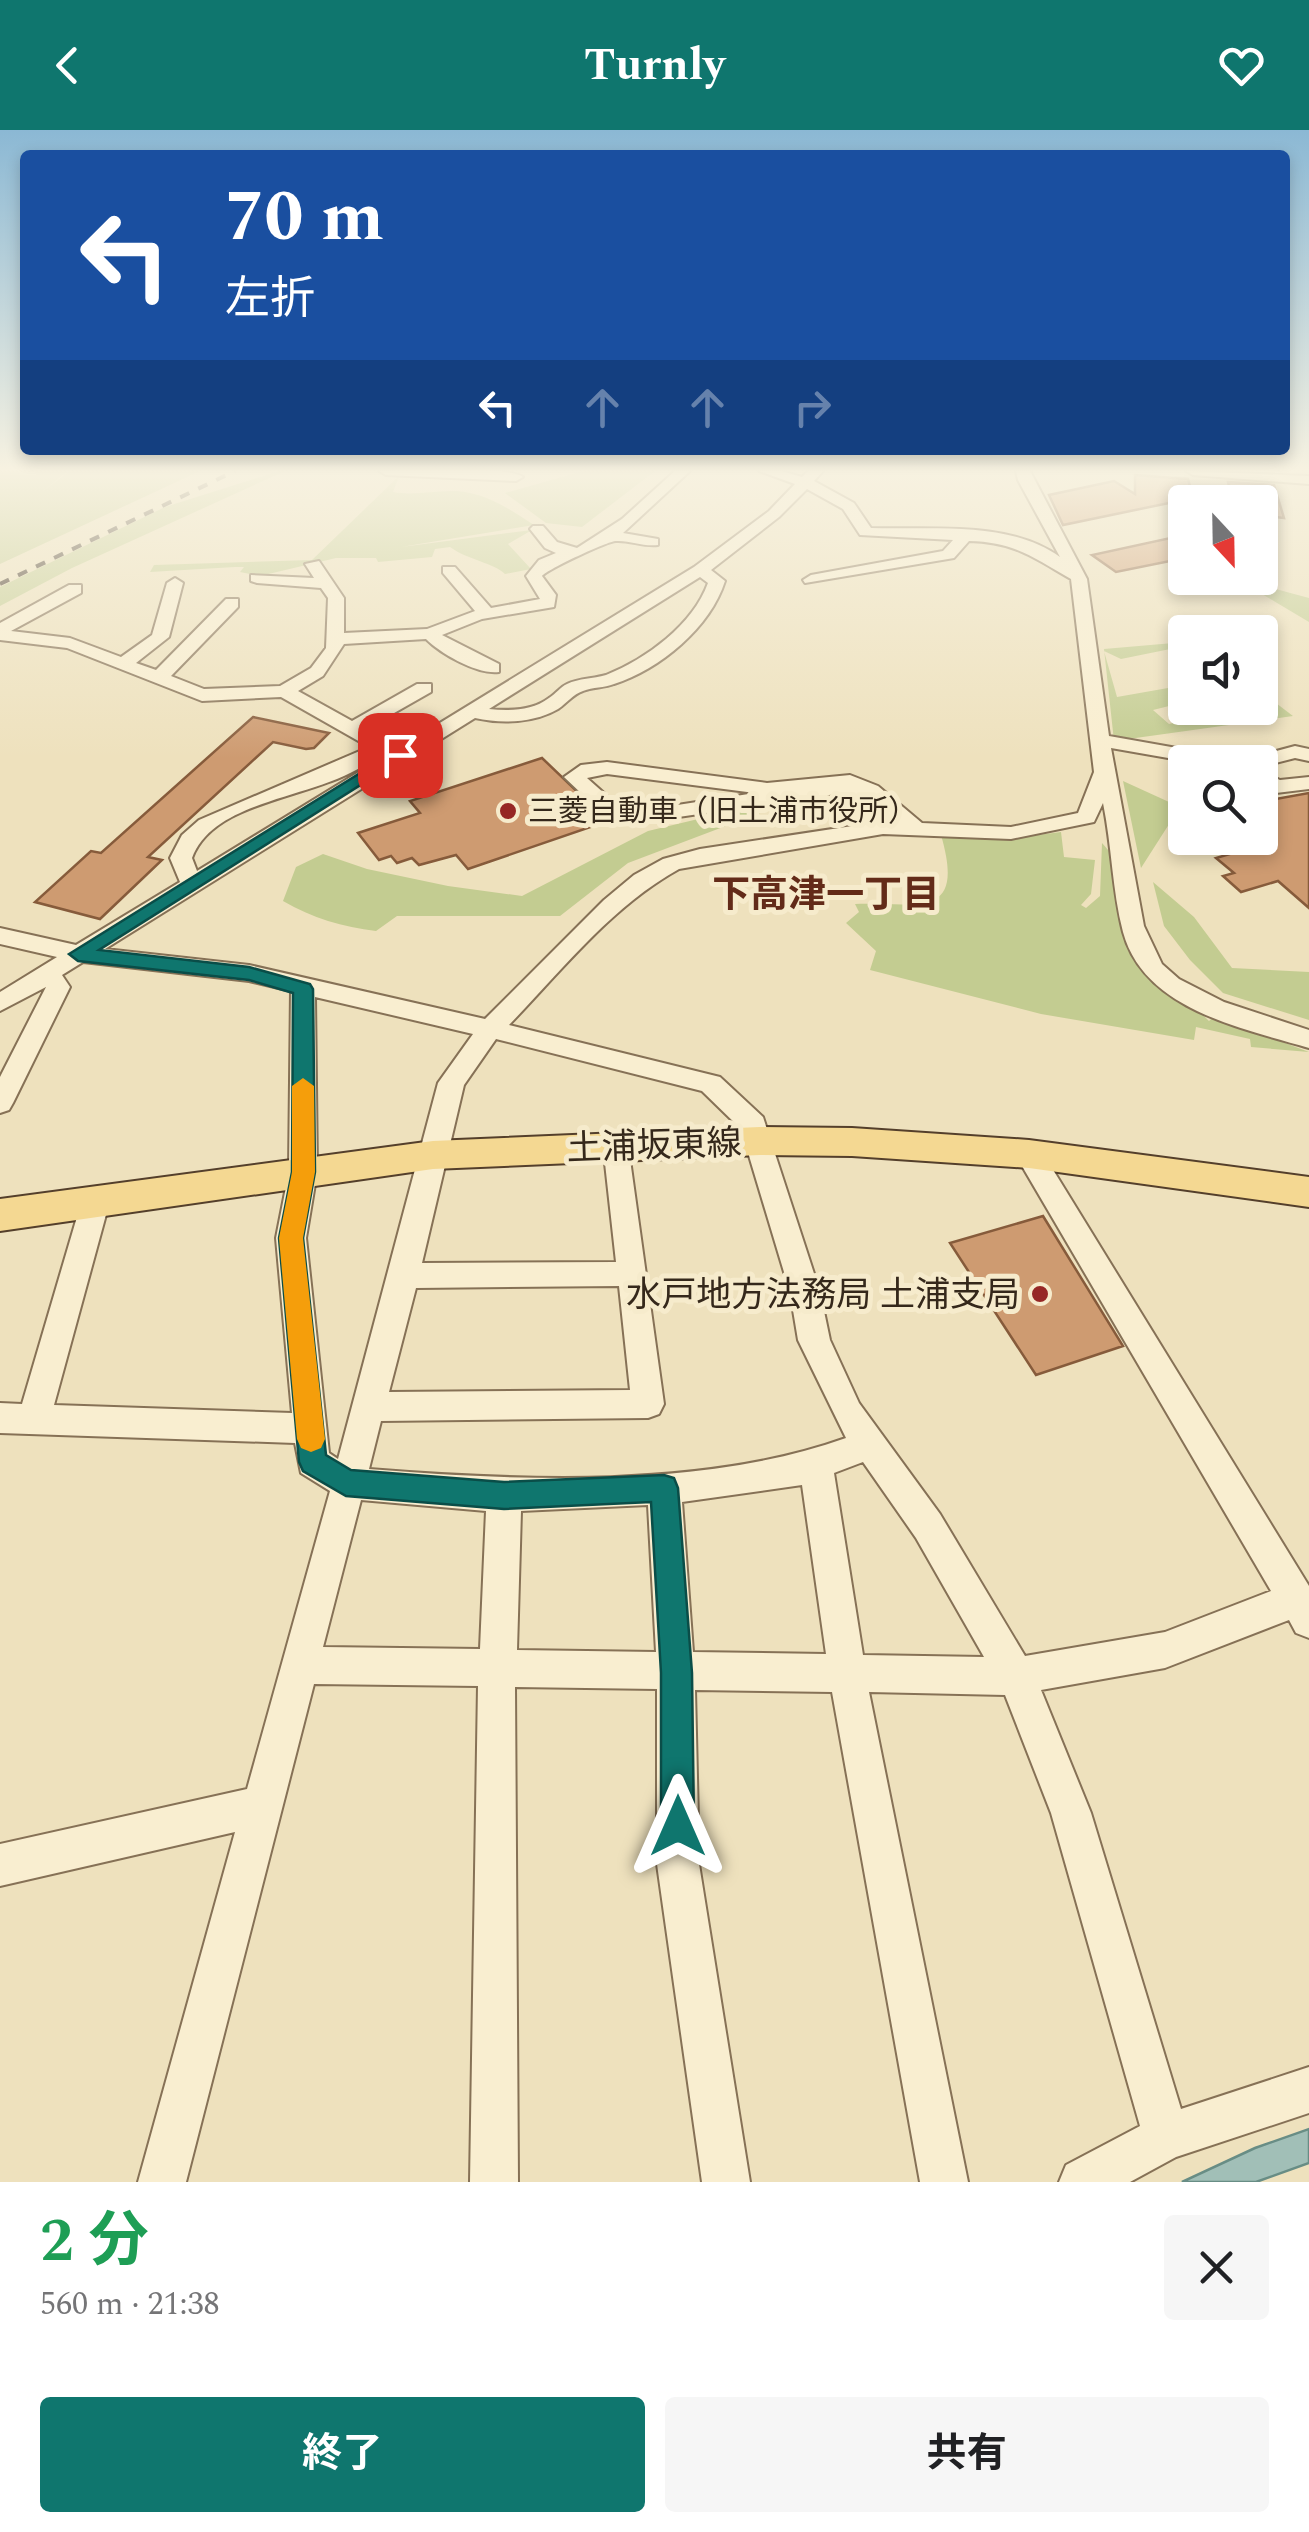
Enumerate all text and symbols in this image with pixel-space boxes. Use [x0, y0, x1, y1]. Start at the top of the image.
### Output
text: Turnly [584, 31, 725, 100]
icon: back [40, 38, 95, 93]
icon: heart [1214, 38, 1269, 93]
text: 70 m [225, 165, 384, 271]
icon: left [60, 190, 190, 320]
text: 左折 [225, 265, 315, 334]
icon: left [470, 380, 525, 435]
icon: ahead [575, 380, 630, 435]
icon: ahead [680, 380, 735, 435]
icon: right [785, 380, 840, 435]
north arrow [1168, 485, 1278, 595]
map controls [1168, 485, 1278, 855]
button: sound [1168, 615, 1278, 725]
pin [358, 713, 443, 798]
icon: arrive [373, 728, 428, 783]
button: search [1168, 745, 1278, 855]
place label: 三菱自動車（旧土浦市役所） [528, 789, 918, 835]
marker: 三菱自動車（旧土浦市役所） [497, 800, 519, 822]
district label: 下高津一丁目 [712, 867, 940, 925]
street label: 土浦坂東線 [566, 1117, 742, 1176]
place label: 水戸地方法務局 土浦支局 [626, 1269, 1020, 1322]
marker: 水戸地方法務局 土浦支局 [1029, 1283, 1051, 1305]
position arrow [626, 1774, 730, 1878]
text: 2 分 [40, 2196, 149, 2288]
button: close [1164, 2215, 1269, 2320]
text: 560 m · 21:38 [40, 2280, 220, 2329]
button: 終了 [40, 2397, 645, 2512]
button: 共有 [665, 2397, 1269, 2512]

